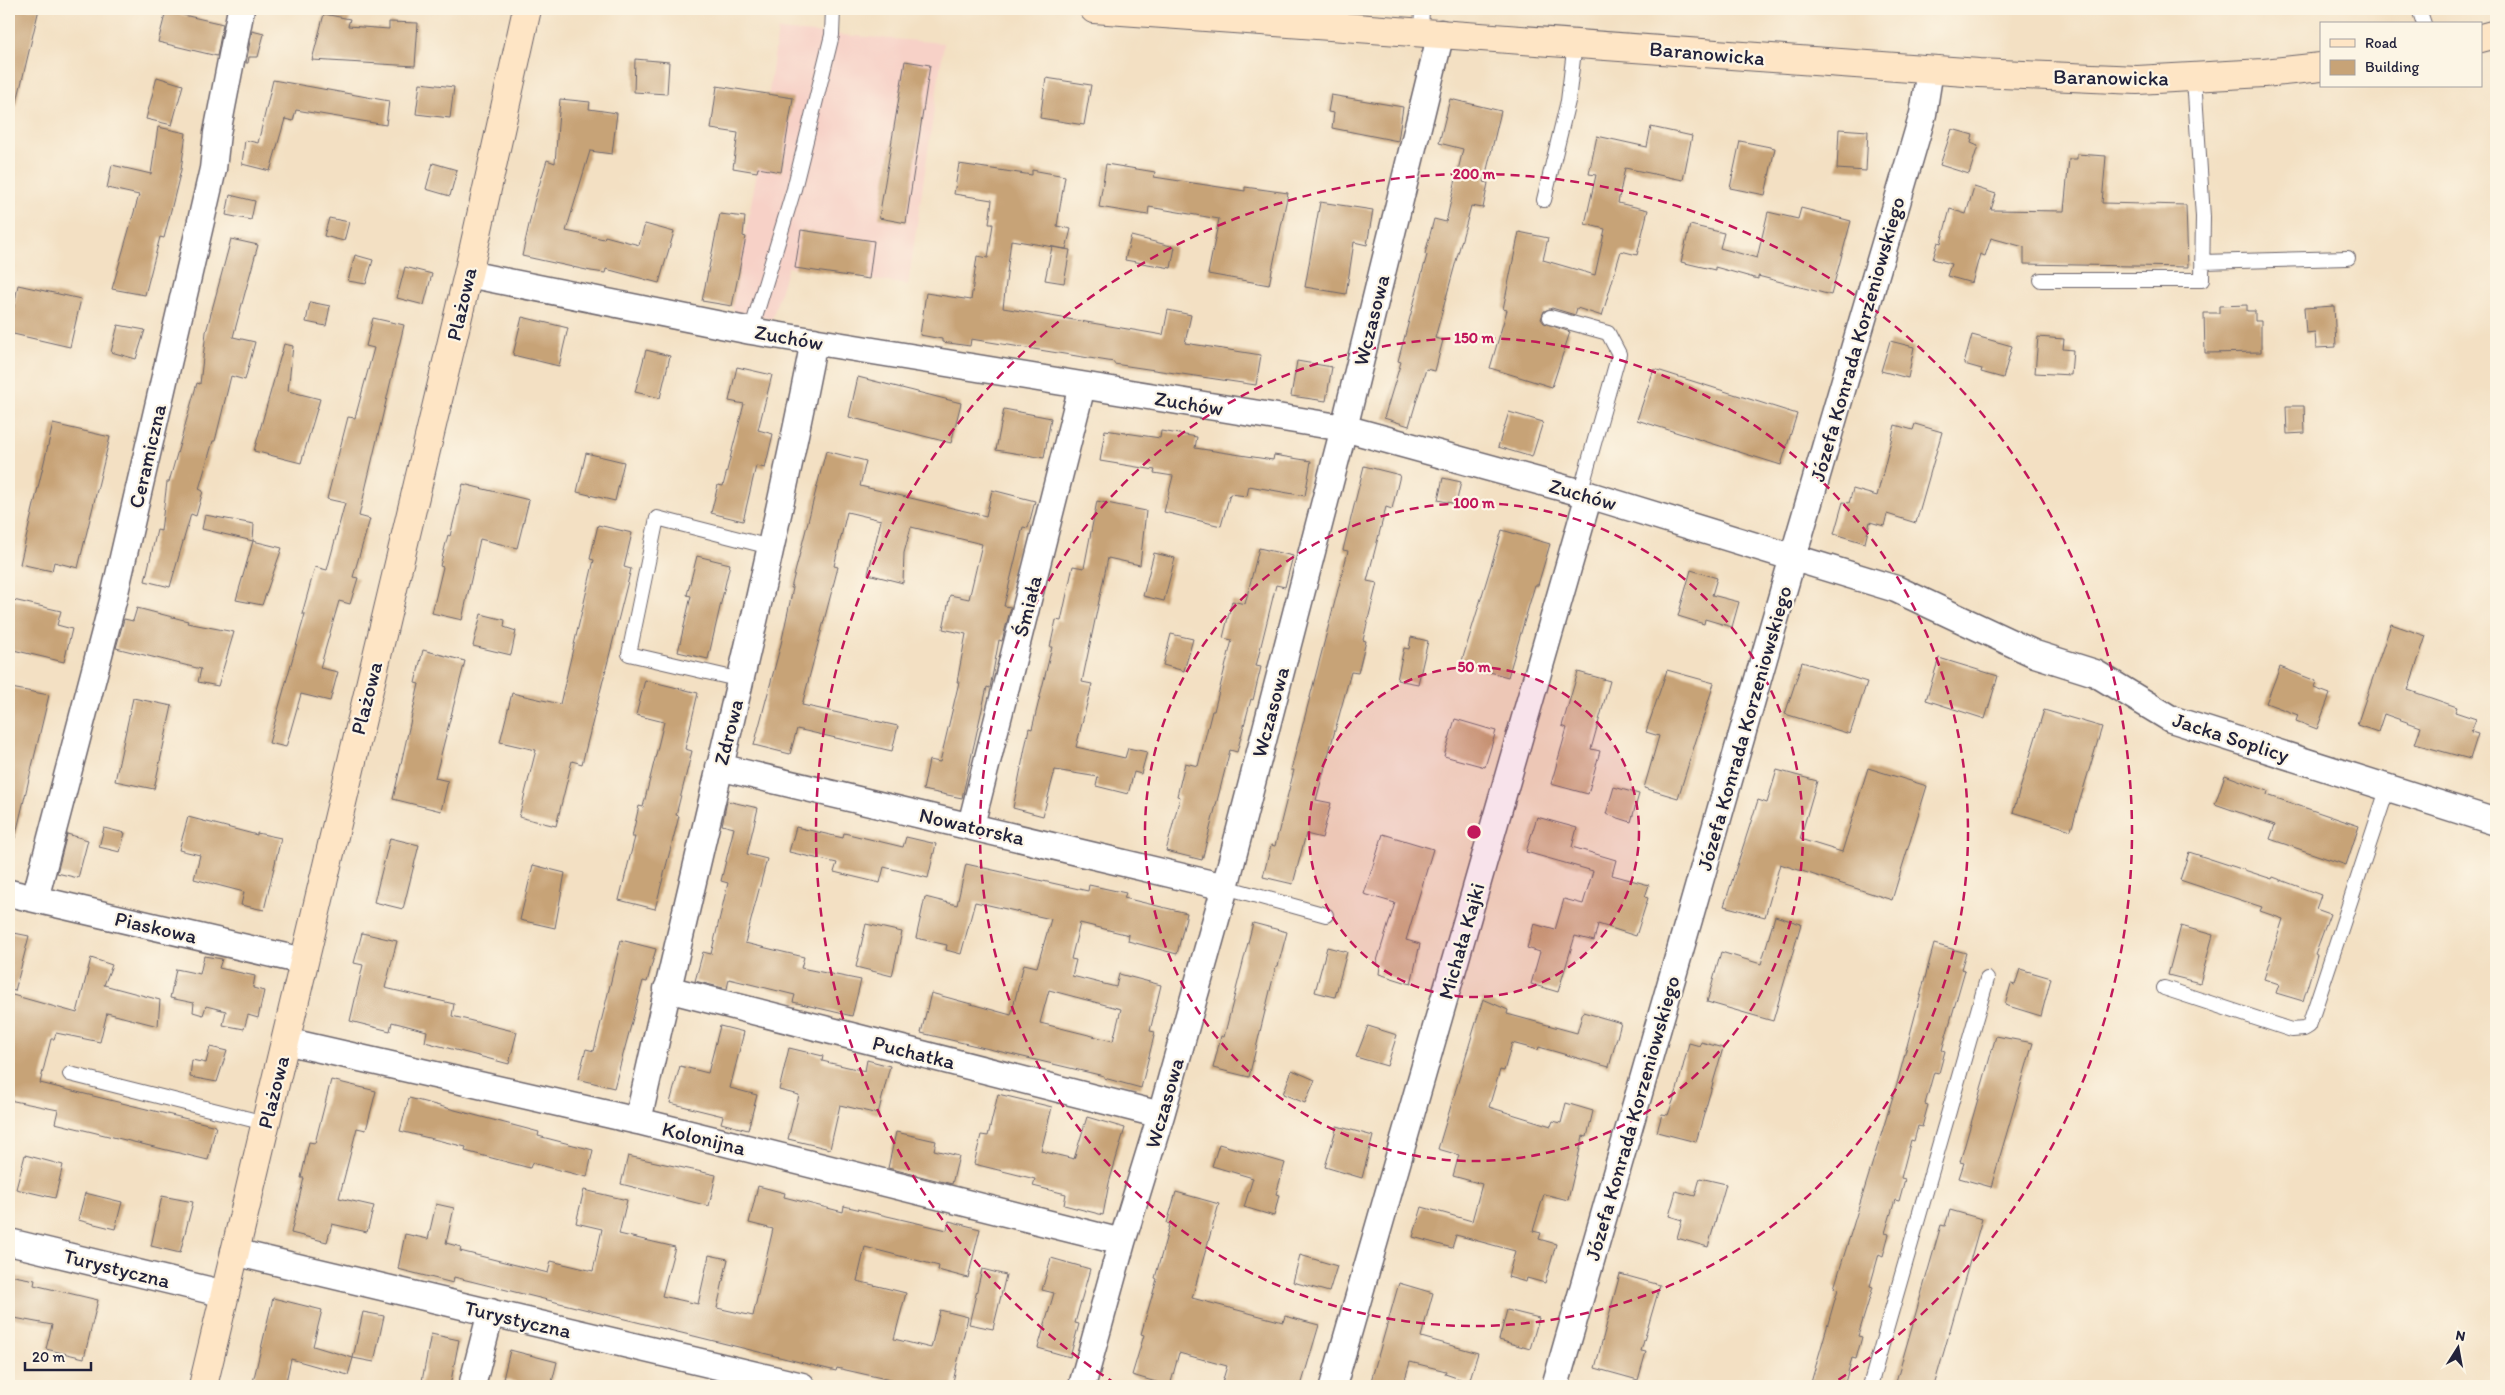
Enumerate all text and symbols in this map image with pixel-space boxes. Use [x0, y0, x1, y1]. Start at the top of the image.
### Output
legend [2320, 22, 2482, 88]
text: Road [2365, 34, 2398, 52]
street label: Baranowicka [1648, 36, 1766, 70]
text: Building [2365, 58, 2419, 76]
street label: Baranowicka [2053, 63, 2169, 91]
text: 200 m [1453, 165, 1496, 183]
street label: Józefa Konrada Korzeniowskiego [1804, 194, 1910, 484]
street label: Plażowa [440, 265, 482, 343]
street label: Wczasowa [1348, 272, 1394, 368]
street label: Zuchów [753, 319, 825, 355]
text: 150 m [1454, 329, 1494, 347]
street label: Zuchów [1153, 385, 1225, 421]
street label: Ceramiczna [123, 401, 171, 511]
street label: Zuchów [1546, 472, 1620, 516]
text: 100 m [1453, 494, 1495, 512]
street label: Śmiała [1007, 573, 1047, 639]
street label: Józefa Konrada Korzeniowskiego [1691, 583, 1797, 873]
text: 50 m [1457, 658, 1491, 676]
street label: Plażowa [345, 659, 387, 737]
street label: Wczasowa [1246, 664, 1294, 760]
street label: Zdrowa [708, 697, 748, 767]
street label: Jacka Soplicy [2170, 706, 2292, 768]
street label: Nowatorska [917, 802, 1027, 850]
centre of rings [1465, 823, 1483, 841]
street label: Michała Kajki [1432, 880, 1490, 1002]
street label: Piaskowa [112, 905, 200, 949]
street label: Józefa Konrada Korzeniowskiego [1579, 973, 1685, 1263]
street label: Puchatka [870, 1030, 958, 1074]
street label: Plażowa [252, 1053, 294, 1131]
street label: Wczasowa [1139, 1055, 1189, 1151]
street label: Kolonijna [660, 1116, 748, 1160]
street label: Turystyczna [61, 1243, 173, 1293]
street label: Turystyczna [462, 1295, 574, 1343]
north arrow [2432, 1322, 2482, 1372]
text: N [2454, 1326, 2467, 1345]
scale bar [25, 1340, 91, 1372]
text: 20 m [32, 1348, 66, 1366]

